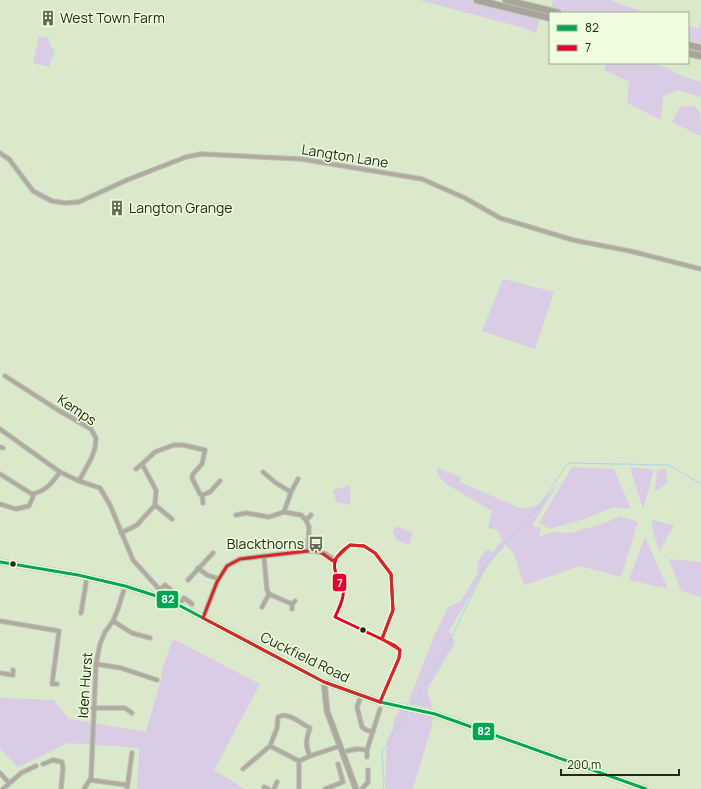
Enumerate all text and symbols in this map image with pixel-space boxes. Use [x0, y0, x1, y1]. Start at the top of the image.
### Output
place label: West Town Farm [60, 8, 165, 27]
building icon: West Town Farm [39, 9, 57, 27]
legend [549, 12, 689, 64]
text: 82 [585, 19, 599, 36]
text: 7 [585, 39, 591, 56]
street label: Langton Lane [300, 139, 390, 172]
place label: Langton Grange [129, 198, 232, 217]
building icon: Langton Grange [108, 199, 126, 217]
street label: Kemps [54, 390, 100, 430]
place label: Blackthorns [227, 534, 304, 553]
bus stop icon: Blackthorns [307, 535, 325, 553]
unlabelled marker [8, 559, 18, 569]
line badge: 7 [332, 573, 347, 592]
text: 7 [337, 575, 343, 590]
line badge: 82 [156, 590, 179, 609]
text: 82 [161, 591, 175, 606]
unlabelled marker [358, 625, 368, 635]
street label: Cuckfield Road [257, 627, 353, 686]
street label: Iden Hurst [73, 651, 96, 719]
line badge: 82 [472, 722, 495, 741]
text: 82 [477, 723, 491, 738]
scale bar [561, 751, 679, 777]
text: 200 m [567, 756, 601, 773]

